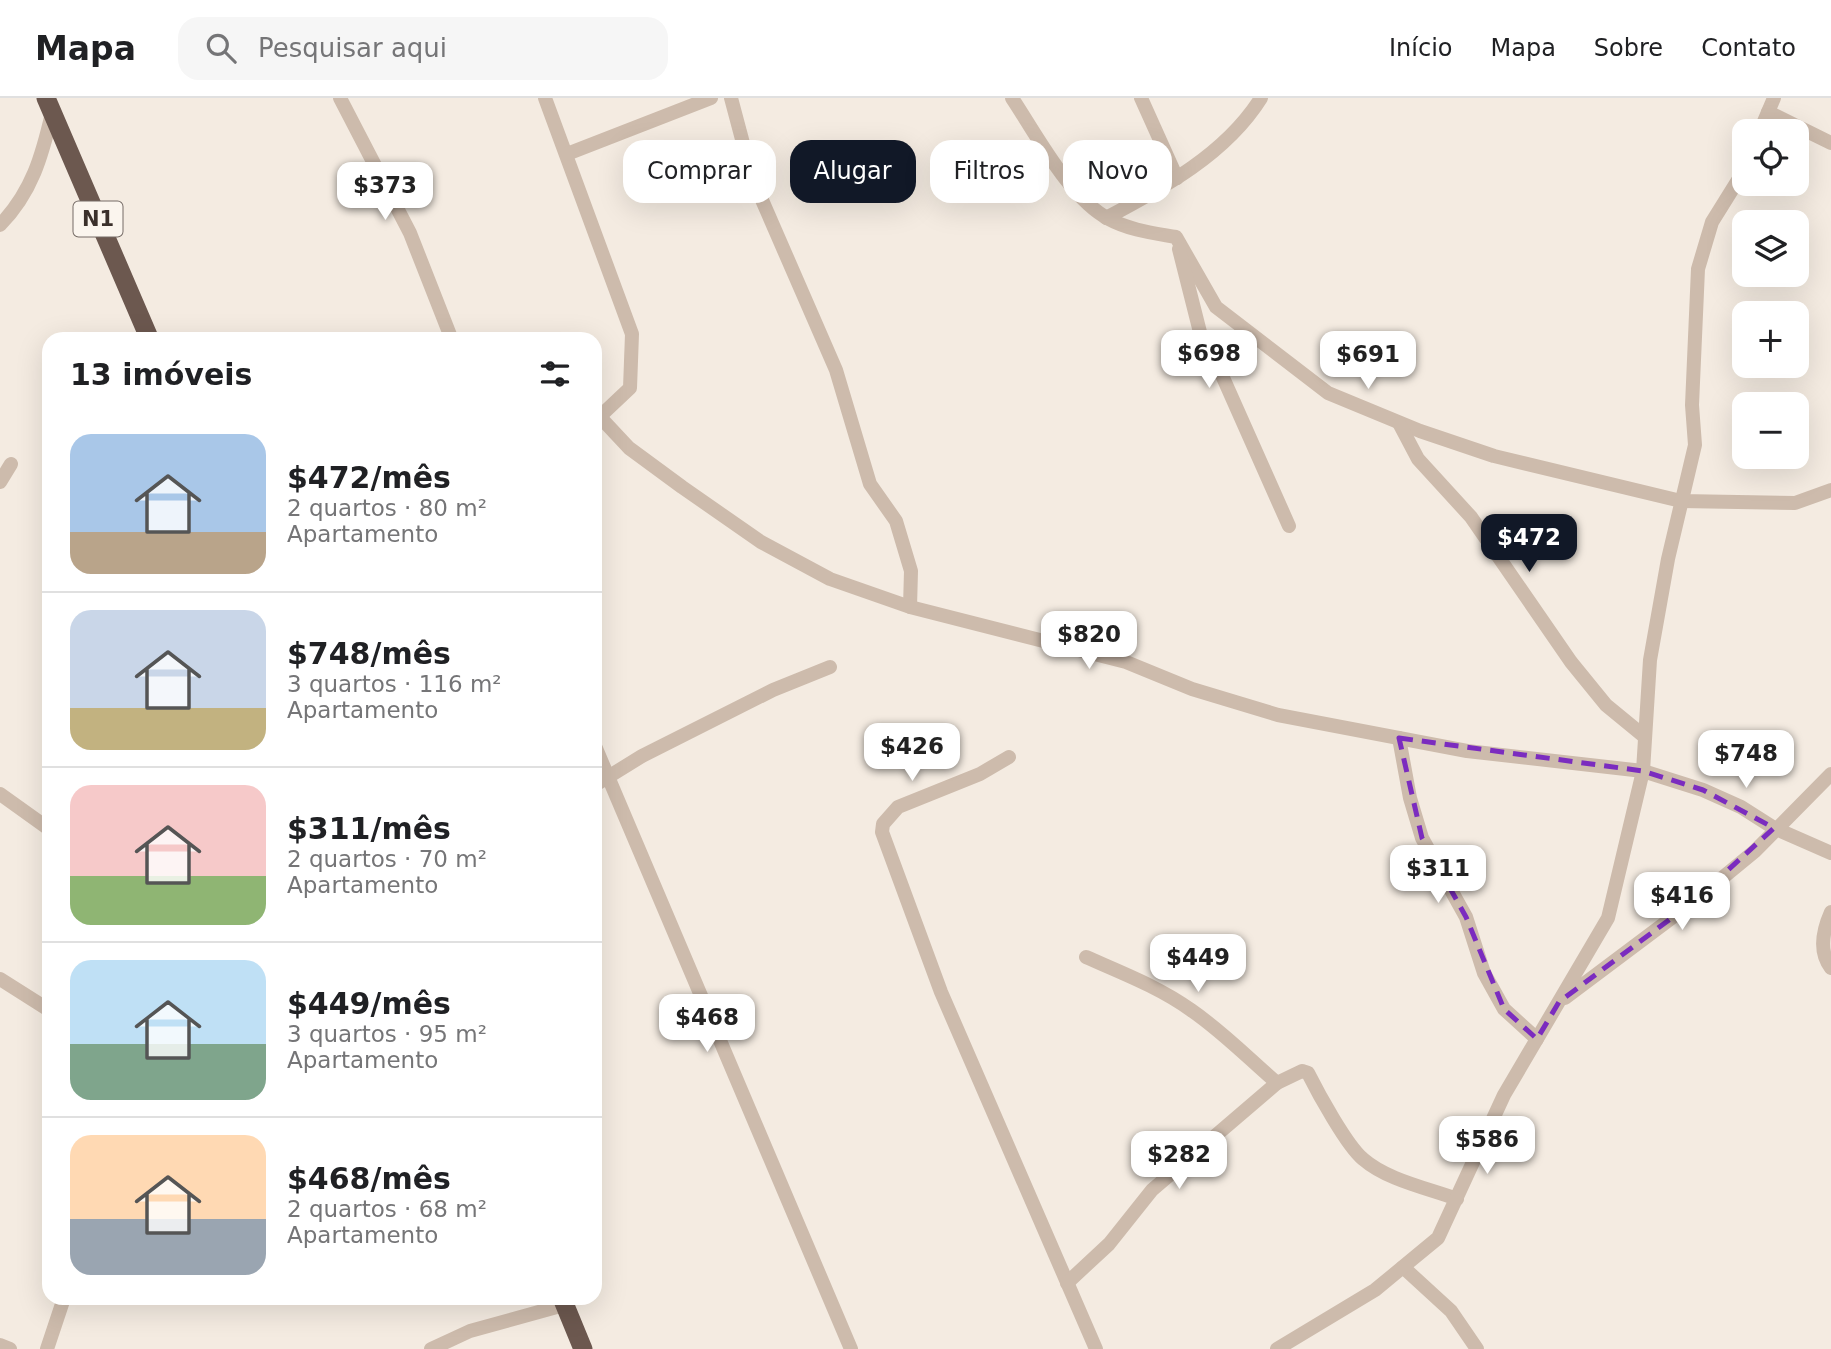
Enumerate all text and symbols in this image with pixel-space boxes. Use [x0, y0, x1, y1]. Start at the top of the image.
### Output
search box [178, 17, 668, 80]
text: Mapa [35, 29, 136, 68]
icon: search [202, 29, 240, 67]
text: Pesquisar aqui [258, 33, 447, 63]
text: Início [1389, 34, 1453, 62]
text: Mapa [1491, 34, 1556, 62]
text: Sobre [1594, 34, 1663, 62]
text: Contato [1701, 34, 1796, 62]
map controls [1732, 119, 1809, 469]
button: locate [1732, 119, 1809, 196]
chip: Comprar [623, 140, 776, 203]
chip: Alugar [790, 140, 916, 203]
chip: Filtros [930, 140, 1049, 203]
chip: Novo [1063, 140, 1172, 203]
pin: $373 [344, 162, 426, 222]
text: $373 [353, 172, 417, 198]
road number: N1 [74, 202, 122, 236]
button: layers [1732, 210, 1809, 287]
button: + [1732, 301, 1809, 378]
pin: $698 [1168, 330, 1250, 390]
pin: $691 [1327, 331, 1409, 391]
text: $698 [1177, 340, 1241, 366]
text: $691 [1336, 341, 1400, 367]
icon: filters [536, 355, 574, 393]
text: 13 imóveis [70, 357, 252, 392]
button: − [1732, 392, 1809, 469]
text: $472/mês [287, 460, 451, 495]
icon: home [126, 462, 210, 546]
text: 2 quartos · 80 m² [287, 495, 487, 521]
pin: $472 [1488, 514, 1570, 574]
text: Apartamento [287, 521, 438, 547]
text: $472 [1497, 524, 1561, 550]
pin: $820 [1048, 612, 1130, 671]
text: $820 [1057, 621, 1121, 647]
text: $748/mês [287, 636, 451, 671]
icon: home [126, 638, 210, 722]
text: 3 quartos · 116 m² [287, 671, 502, 697]
text: Apartamento [287, 697, 438, 723]
pin: $426 [871, 724, 953, 783]
pin: $748 [1705, 730, 1787, 790]
text: $426 [880, 733, 944, 759]
text: $748 [1714, 740, 1778, 766]
text: $311/mês [287, 811, 451, 846]
icon: home [126, 813, 210, 897]
text: 2 quartos · 70 m² [287, 846, 487, 872]
pin: $311 [1397, 846, 1479, 905]
text: $311 [1406, 855, 1470, 881]
text: Apartamento [287, 872, 438, 898]
pin: $416 [1641, 872, 1723, 932]
text: $416 [1650, 882, 1714, 908]
pin: $449 [1157, 934, 1239, 994]
text: $449 [1166, 944, 1230, 970]
text: $449/mês [287, 986, 451, 1021]
icon: home [126, 988, 210, 1072]
pin: $468 [666, 995, 748, 1054]
text: $468 [675, 1004, 739, 1030]
text: 3 quartos · 95 m² [287, 1021, 487, 1047]
text: Apartamento [287, 1047, 438, 1073]
pin: $586 [1446, 1116, 1528, 1176]
text: $586 [1455, 1126, 1519, 1152]
pin: $282 [1138, 1132, 1220, 1191]
text: $282 [1147, 1141, 1211, 1167]
text: $468/mês [287, 1161, 451, 1196]
icon: home [126, 1163, 210, 1247]
text: 2 quartos · 68 m² [287, 1196, 487, 1222]
text: Apartamento [287, 1222, 438, 1248]

